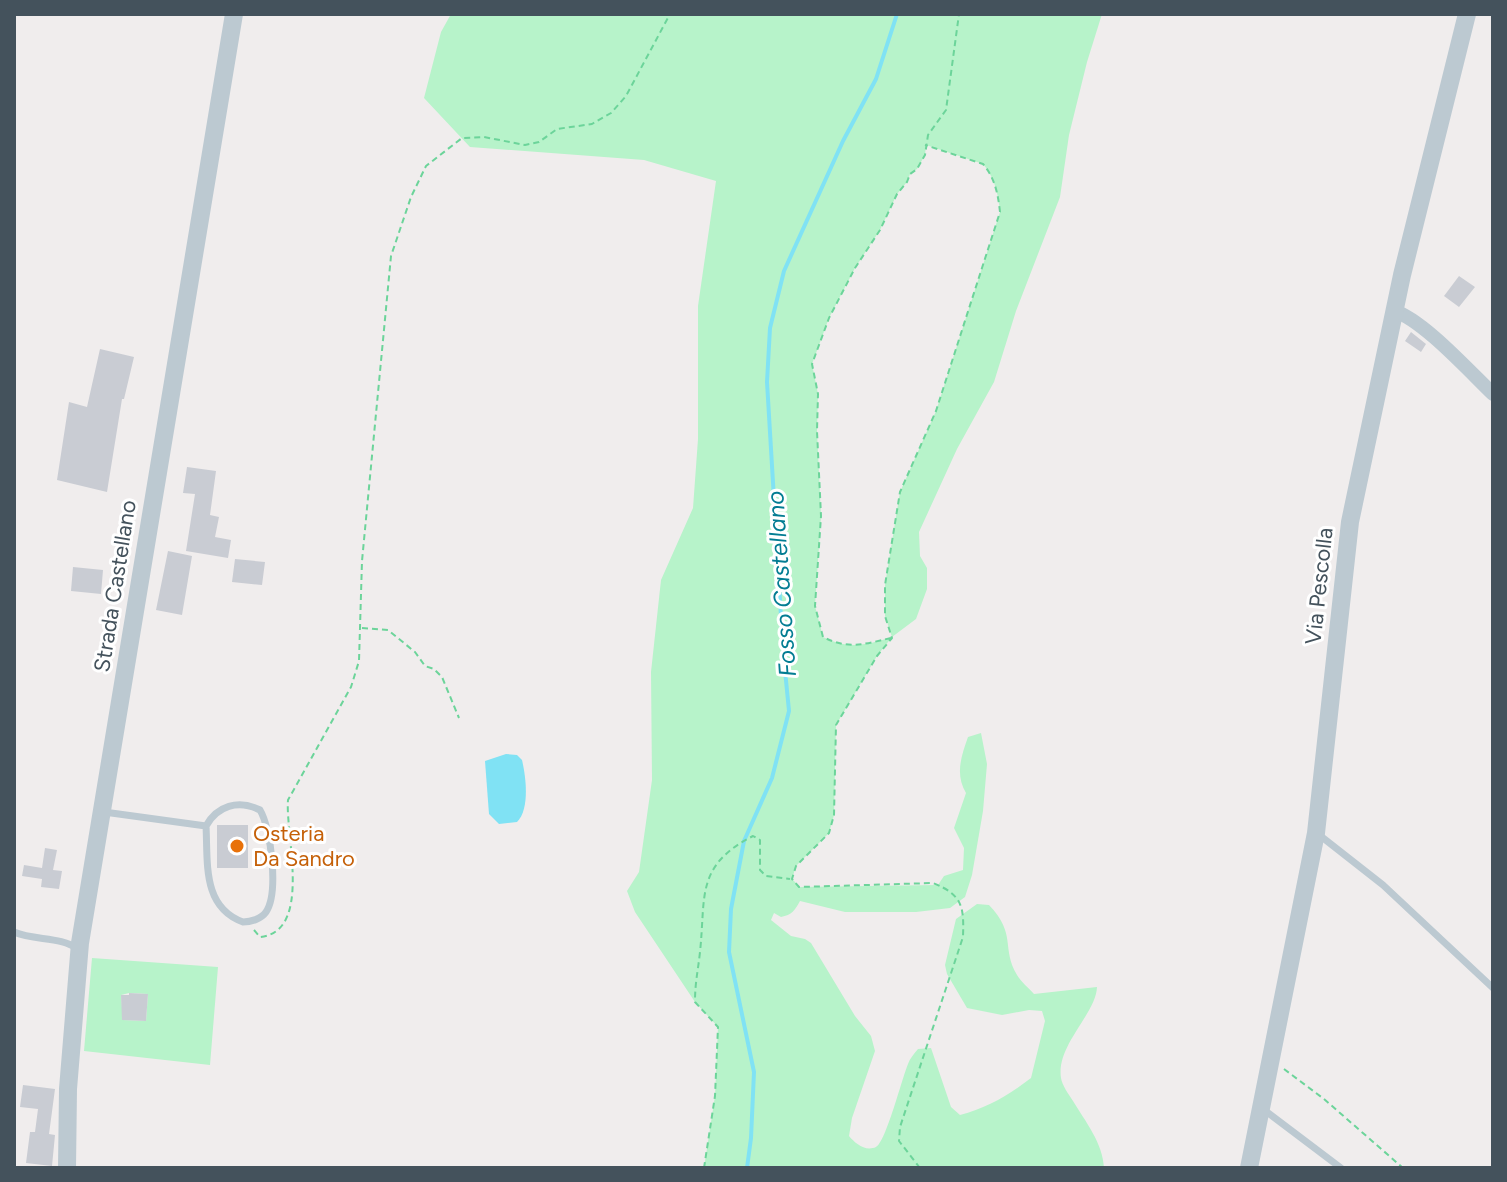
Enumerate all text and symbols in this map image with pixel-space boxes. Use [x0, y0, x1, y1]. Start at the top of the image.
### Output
water label: Fosso Castellano [760, 490, 802, 678]
street label: Strada Castellano [88, 498, 142, 674]
street label: Via Pescolla [1299, 526, 1339, 646]
place label: Osteria Da Sandro [253, 820, 355, 872]
marker: Osteria Da Sandro [228, 837, 246, 855]

